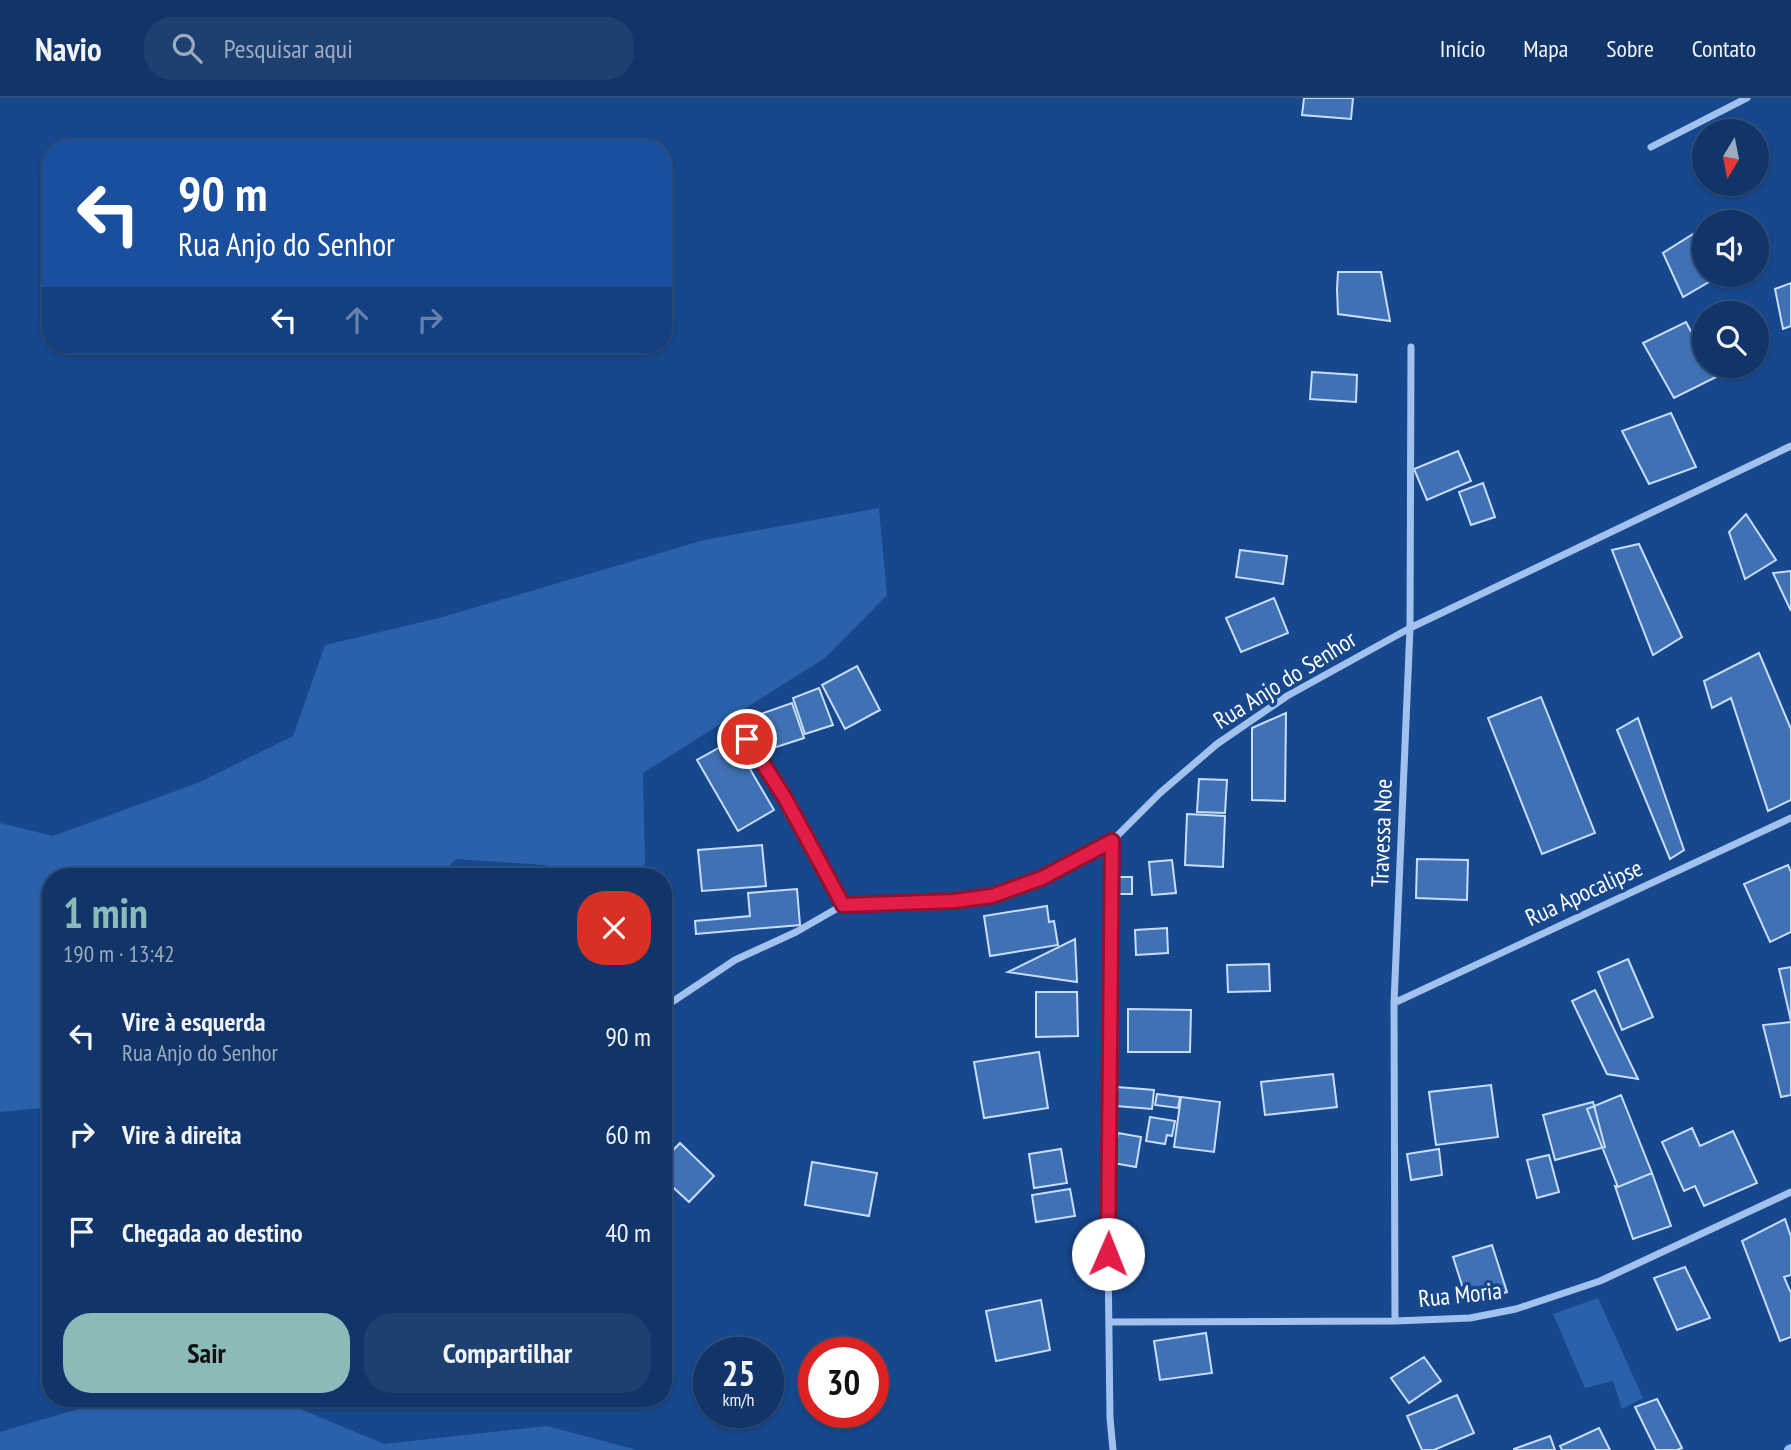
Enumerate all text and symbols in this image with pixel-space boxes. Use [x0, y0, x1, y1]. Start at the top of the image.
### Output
search box [144, 17, 634, 80]
text: Navio [35, 27, 102, 70]
icon: search [168, 29, 206, 67]
text: Pesquisar aqui [224, 32, 353, 65]
text: Início [1440, 33, 1485, 64]
text: Mapa [1523, 33, 1568, 64]
text: Sobre [1606, 33, 1654, 64]
text: Contato [1692, 33, 1756, 64]
north arrow [1692, 119, 1769, 196]
map controls [1692, 119, 1769, 378]
text: 90 m [178, 161, 267, 225]
icon: left [63, 168, 154, 259]
button: sound [1692, 210, 1769, 287]
text: Rua Anjo do Senhor [178, 223, 395, 265]
icon: left [265, 301, 303, 339]
icon: ahead [338, 301, 376, 339]
icon: right [411, 301, 449, 339]
button: search [1692, 301, 1769, 378]
street label: Rua Anjo do Senhor [1208, 623, 1362, 736]
pin [717, 709, 777, 769]
icon: arrive [728, 720, 766, 758]
street label: Travessa Noe [1364, 778, 1399, 888]
street label: Rua Apocalipse [1520, 852, 1647, 933]
text: 1 min [63, 885, 148, 940]
button: close [577, 891, 651, 965]
text: 190 m · 13:42 [63, 939, 175, 968]
text: Vire à esquerda [122, 1005, 265, 1038]
icon: left [63, 1017, 101, 1055]
text: 90 m [605, 1020, 651, 1053]
text: Rua Anjo do Senhor [122, 1038, 278, 1067]
icon: right [63, 1115, 101, 1153]
text: Vire à direita [122, 1118, 241, 1151]
text: 60 m [605, 1118, 651, 1151]
icon: arrive [63, 1213, 101, 1251]
text: Chegada ao destino [122, 1216, 303, 1249]
text: 40 m [605, 1216, 651, 1249]
position arrow [1071, 1217, 1145, 1291]
street label: Rua Moria [1417, 1275, 1503, 1314]
button: Sair [63, 1313, 350, 1393]
button: Compartilhar [364, 1313, 651, 1393]
speed limit sign: 30 [798, 1337, 889, 1428]
text: 25 [722, 1350, 755, 1396]
text: km/h [723, 1388, 754, 1411]

